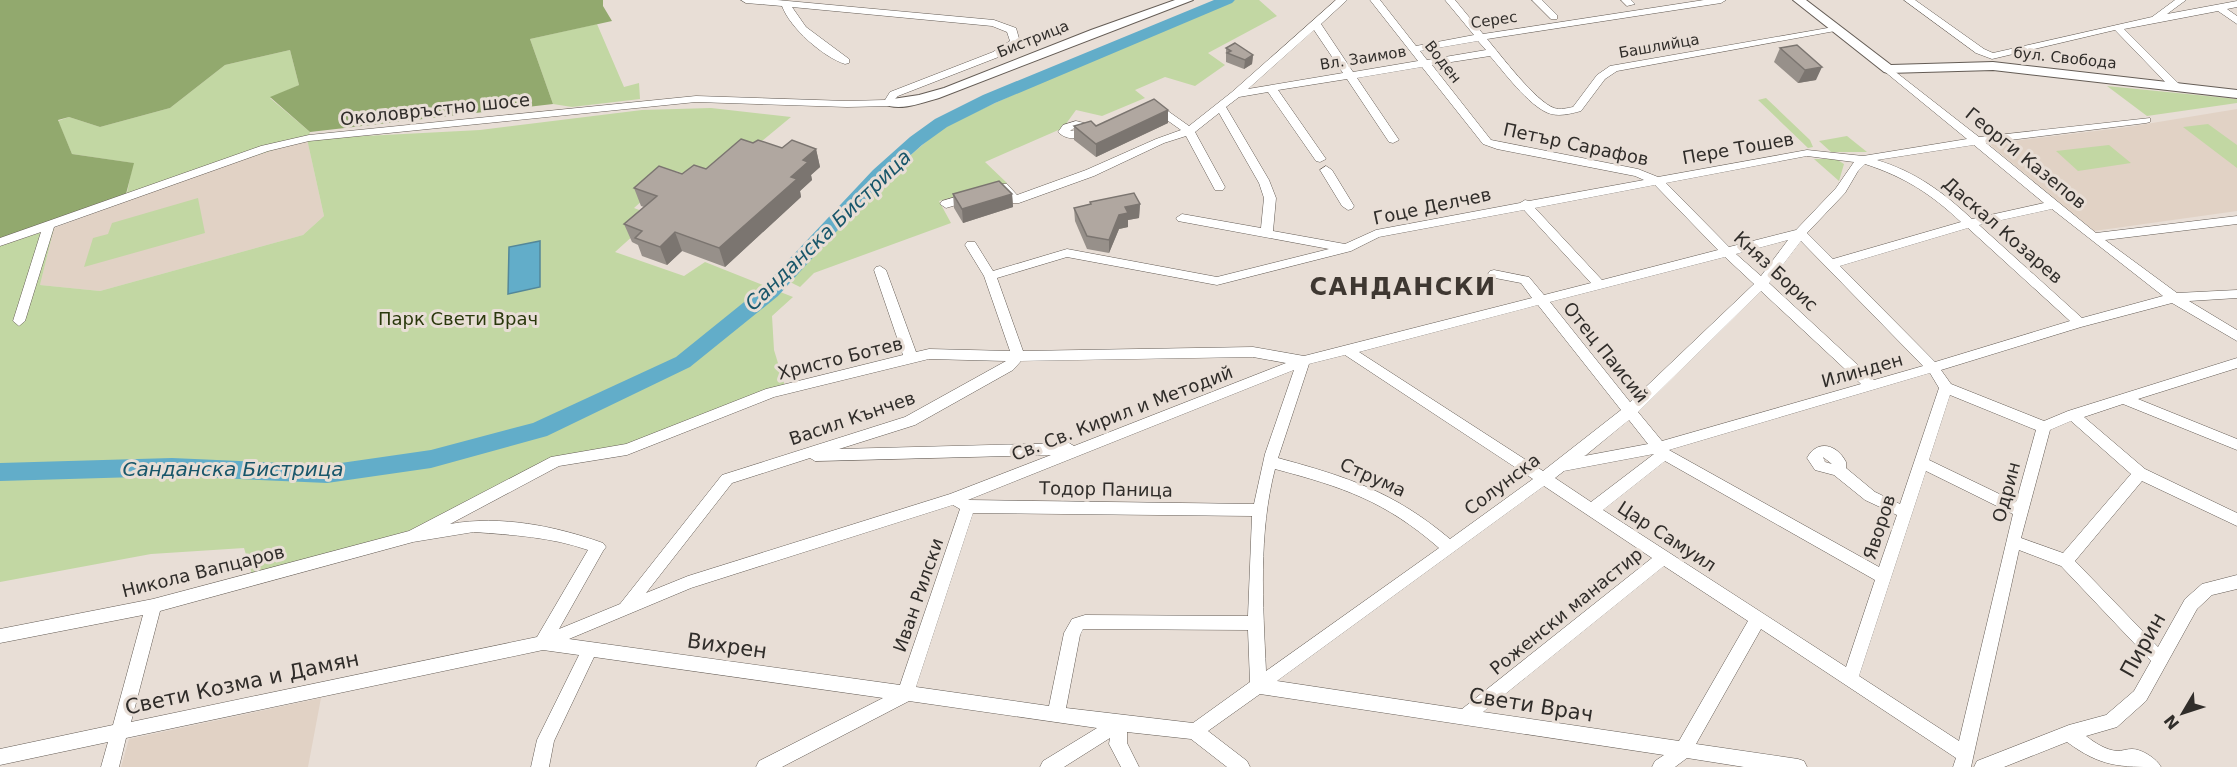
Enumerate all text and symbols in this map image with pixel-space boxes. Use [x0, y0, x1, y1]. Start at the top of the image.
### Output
street label: Серес [1470, 8, 1518, 32]
street label: Бистрица [995, 16, 1071, 62]
street label: Башлийца [1617, 30, 1701, 62]
street label: Воден [1421, 37, 1465, 87]
street label: Вл. Заимов [1318, 42, 1408, 74]
street label: бул. Свобода [2012, 44, 2118, 72]
street label: Околовръстно шосе [339, 89, 531, 129]
street label: Георги Казепов [1961, 103, 2091, 213]
street label: Петър Сарафов [1501, 118, 1651, 170]
street label: Пере Тошев [1681, 128, 1795, 168]
water label: Санданска Бистрица [740, 145, 916, 315]
street label: Даскал Козарев [1939, 172, 2067, 288]
street label: Гоце Делчев [1371, 183, 1493, 229]
street label: Княз Борис [1730, 227, 1822, 315]
district label: САНДАНСКИ [1309, 273, 1497, 301]
street label: Отец Паисий [1559, 297, 1653, 407]
park label: Парк Свети Врач [378, 308, 538, 329]
street label: Христо Ботев [775, 332, 905, 384]
street label: Илинден [1819, 348, 1905, 392]
street label: Св. Св. Кирил и Методий [1008, 361, 1236, 465]
street label: Васил Кънчев [786, 387, 918, 449]
street label: Солунска [1460, 449, 1544, 519]
street label: Струма [1337, 453, 1409, 501]
water label: Санданска Бистрица [122, 457, 344, 481]
street label: Одрин [1988, 460, 2024, 524]
street label: Тодор Паница [1038, 477, 1173, 501]
street label: Яворов [1859, 492, 1899, 562]
street label: Цар Самуил [1614, 496, 1720, 576]
street label: Иван Рилски [889, 535, 947, 655]
street label: Никола Вапцаров [120, 541, 286, 601]
street label: Роженски манастир [1486, 543, 1646, 679]
street label: Пирин [2115, 609, 2171, 681]
street label: Вихрен [685, 629, 769, 663]
street label: Свети Козма и Дамян [123, 646, 361, 720]
street label: Свети Врач [1467, 683, 1595, 727]
north arrow [2153, 683, 2213, 743]
text: N [2160, 711, 2183, 733]

